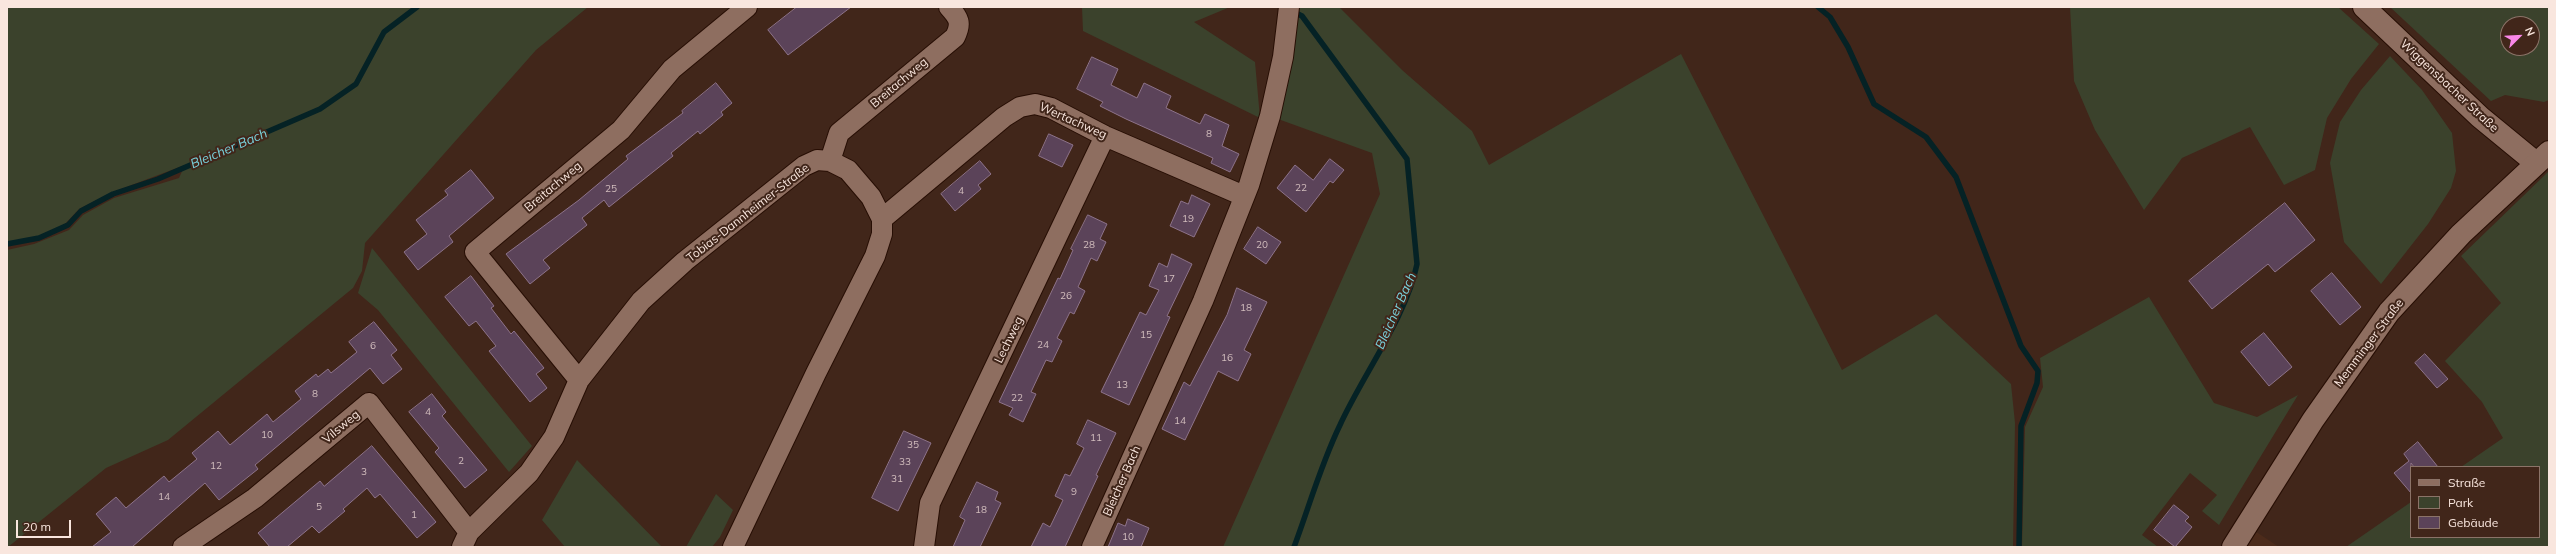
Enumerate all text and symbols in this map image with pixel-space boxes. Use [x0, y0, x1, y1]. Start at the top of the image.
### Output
north arrow [2500, 16, 2540, 56]
text: N [2522, 25, 2538, 38]
street label: Wiggensbacher Straße [2397, 37, 2501, 135]
street label: Breitachweg [867, 55, 931, 111]
street label: Wertachweg [1037, 100, 1109, 142]
water label: Bleicher Bach [188, 126, 270, 172]
house number: 8 [1206, 128, 1212, 140]
street label: Breitachweg [521, 159, 585, 215]
street label: Tobias-Dannheimer-Straße [684, 161, 812, 265]
house number: 22 [1295, 182, 1307, 194]
house number: 25 [605, 183, 617, 195]
house number: 4 [958, 185, 964, 197]
house number: 19 [1182, 213, 1194, 225]
house number: 28 [1083, 239, 1095, 251]
house number: 20 [1256, 239, 1268, 251]
water label: Bleicher Bach [1372, 270, 1420, 352]
house number: 17 [1163, 273, 1175, 285]
house number: 26 [1060, 290, 1072, 302]
street label: Memminger Straße [2331, 296, 2407, 390]
house number: 18 [1240, 302, 1252, 314]
street label: Lechweg [992, 314, 1026, 366]
house number: 15 [1140, 329, 1152, 341]
house number: 24 [1037, 339, 1049, 351]
house number: 6 [370, 340, 376, 352]
house number: 16 [1221, 352, 1233, 364]
house number: 13 [1116, 379, 1128, 391]
house number: 8 [312, 388, 318, 400]
house number: 22 [1011, 392, 1023, 404]
house number: 4 [425, 406, 431, 418]
street label: Vilsweg [320, 407, 362, 447]
house number: 14 [1174, 415, 1186, 427]
house number: 10 [261, 429, 273, 441]
house number: 11 [1090, 432, 1102, 444]
house number: 35 [907, 439, 919, 451]
street label: Bleicher Bach [1100, 443, 1144, 519]
house number: 2 [458, 455, 464, 467]
house number: 33 [899, 456, 911, 468]
house number: 12 [210, 460, 222, 472]
house number: 3 [361, 466, 367, 478]
legend [2410, 466, 2540, 538]
house number: 31 [891, 473, 903, 485]
text: Straße [2448, 475, 2485, 490]
house number: 9 [1071, 486, 1077, 498]
house number: 14 [158, 491, 170, 503]
text: Park [2448, 495, 2473, 510]
house number: 5 [316, 501, 322, 513]
house number: 18 [975, 504, 987, 516]
house number: 1 [411, 509, 417, 521]
scale bar [18, 512, 73, 538]
text: Gebäude [2448, 515, 2498, 530]
text: 20 m [23, 519, 51, 534]
house number: 10 [1122, 531, 1134, 543]

